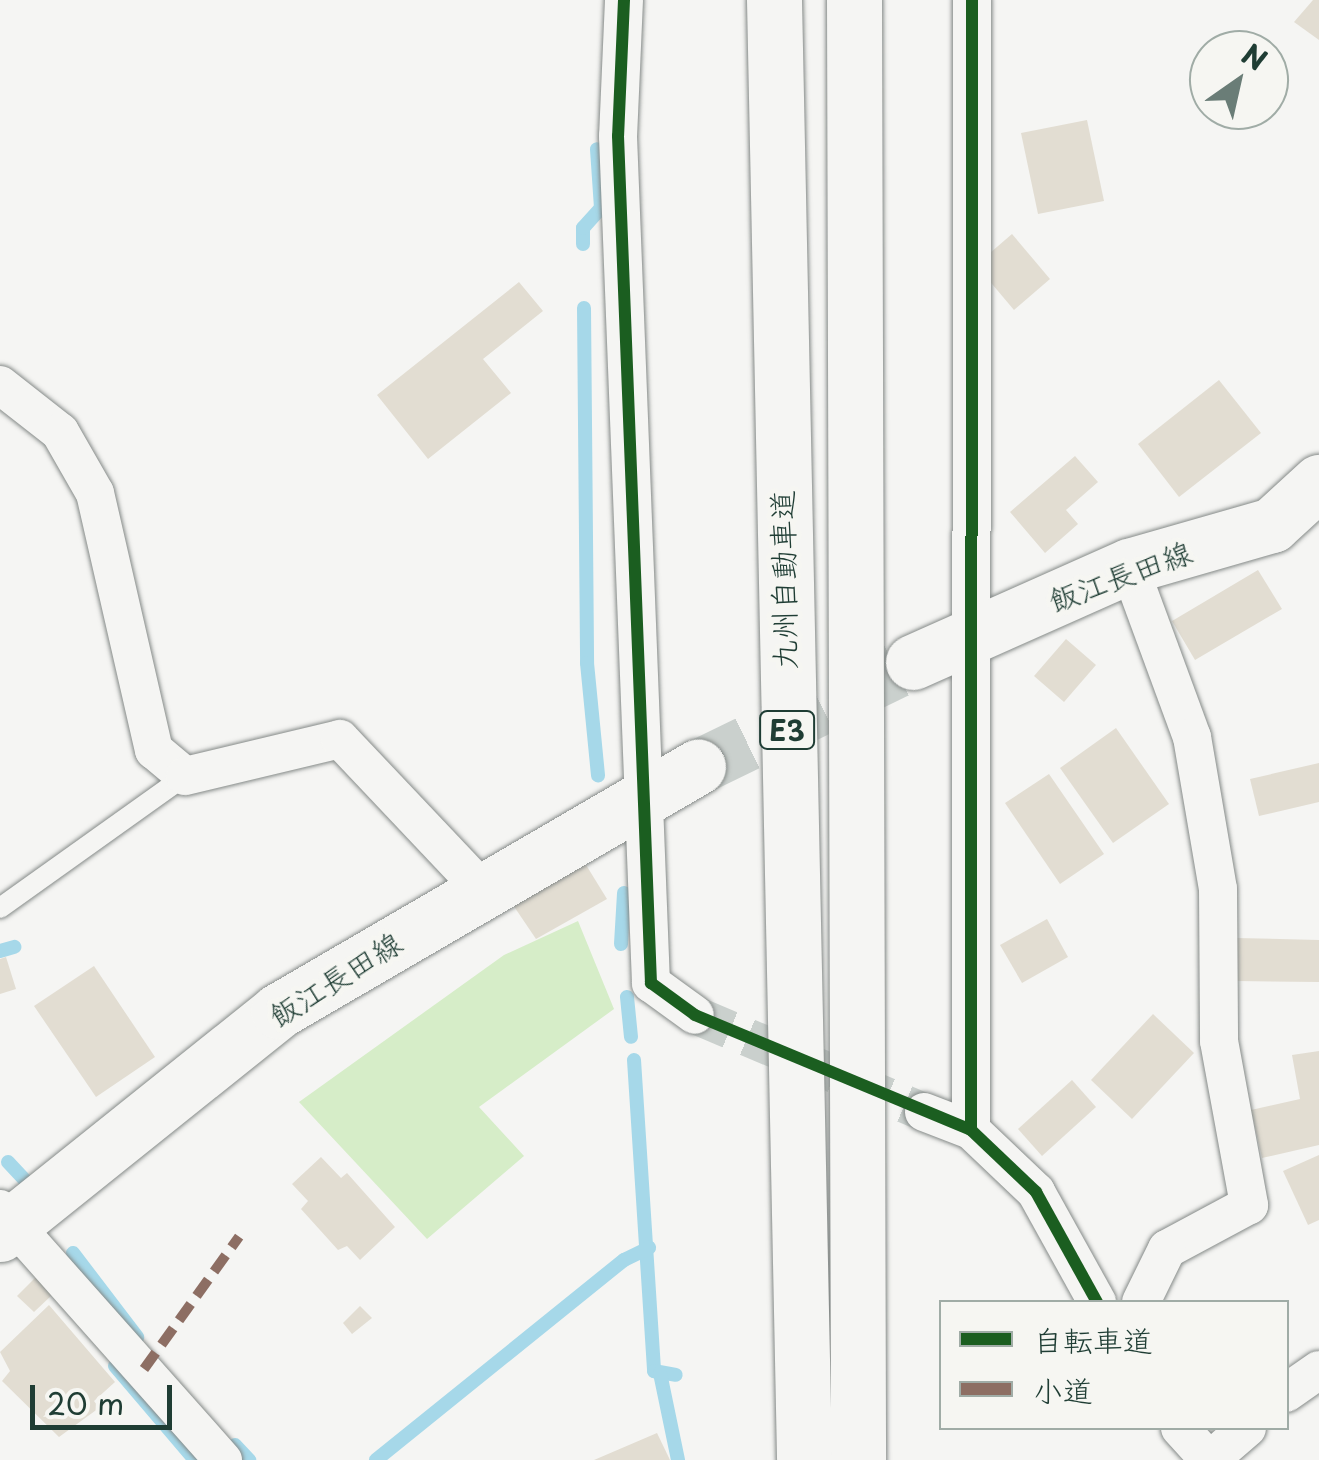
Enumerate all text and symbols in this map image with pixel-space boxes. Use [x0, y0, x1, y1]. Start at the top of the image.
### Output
north arrow [1189, 30, 1289, 130]
text: N [1234, 32, 1276, 80]
street label: 九州自動車道 [763, 490, 803, 670]
street label: 飯江長田線 [1043, 533, 1197, 619]
road number: E3 [757, 707, 817, 753]
street label: 飯江長田線 [262, 924, 408, 1034]
legend [939, 1300, 1289, 1430]
text: 自転車道 [1033, 1317, 1153, 1362]
scale bar [35, 1365, 178, 1427]
text: 小道 [1033, 1367, 1093, 1412]
text: 20 m [47, 1380, 124, 1425]

